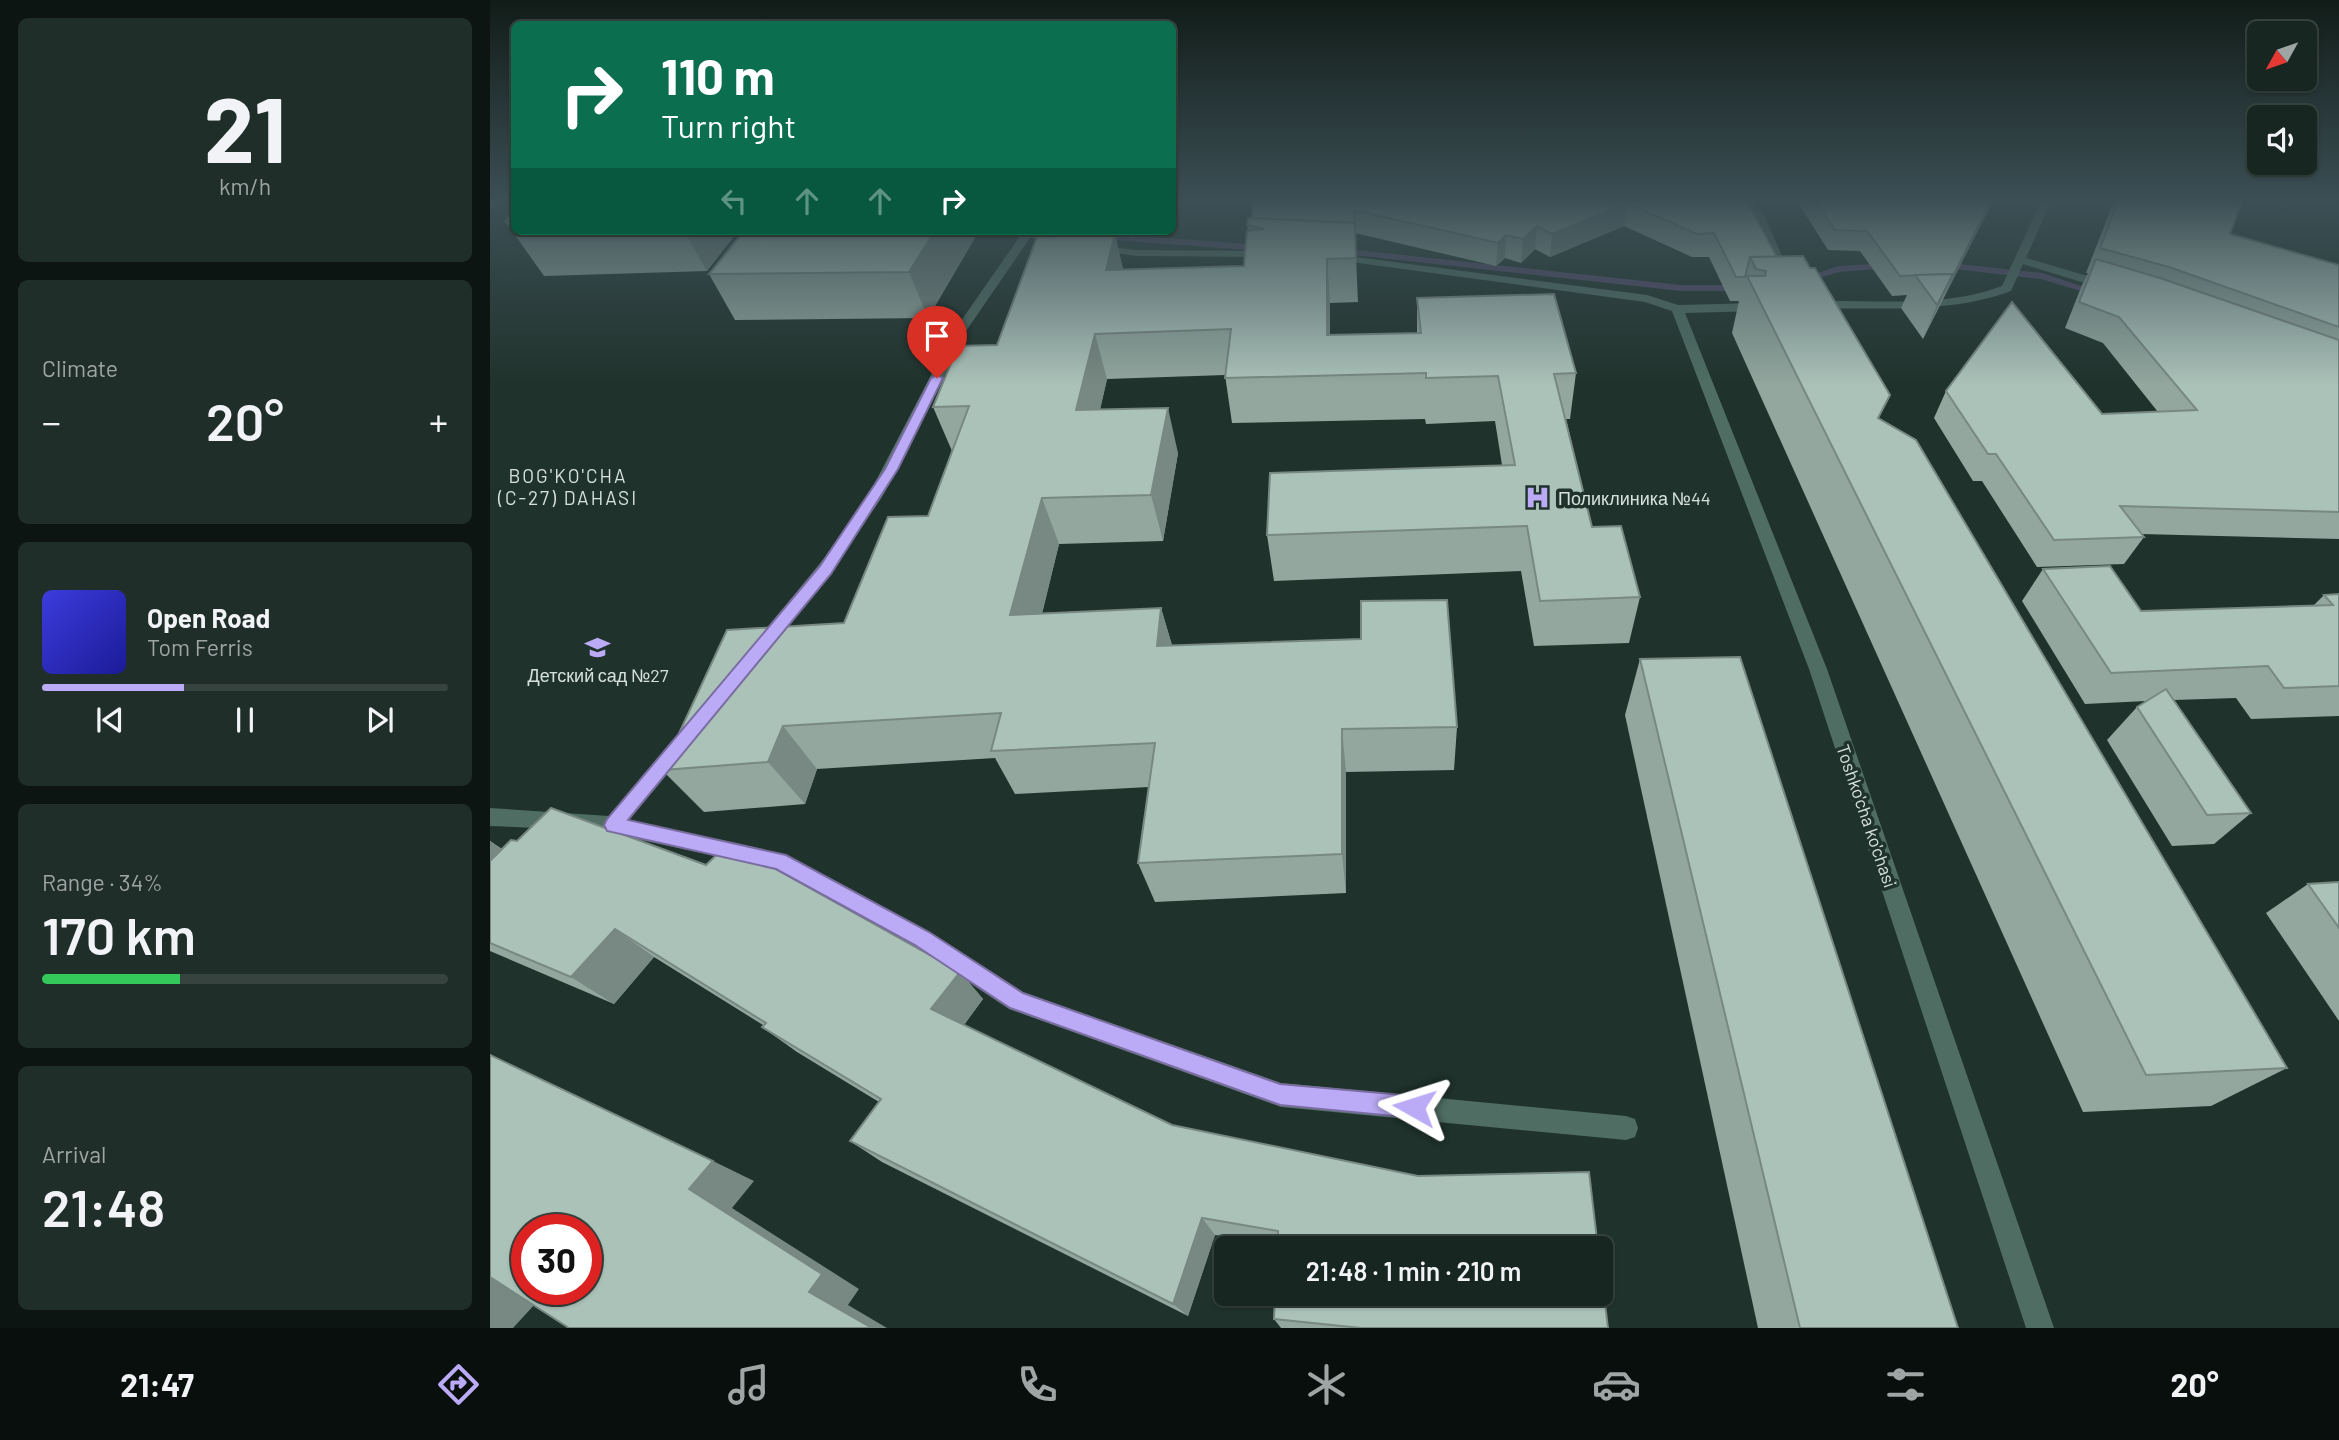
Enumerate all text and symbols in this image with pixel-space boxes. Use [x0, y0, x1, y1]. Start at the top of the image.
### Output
north arrow [2247, 21, 2317, 91]
map controls [2247, 21, 2317, 175]
text: 110 m [661, 46, 775, 105]
icon: right [546, 49, 637, 140]
text: 21 [204, 72, 286, 181]
button: sound [2247, 105, 2317, 175]
text: Turn right [661, 106, 796, 144]
text: km/h [219, 172, 271, 200]
icon: left [715, 182, 753, 220]
icon: ahead [788, 182, 826, 220]
icon: ahead [861, 182, 899, 220]
icon: right [934, 182, 972, 220]
pin [907, 306, 967, 378]
icon: arrive [918, 317, 956, 355]
text: Climate [42, 354, 118, 382]
text: 20° [206, 389, 284, 451]
text: − [42, 398, 61, 444]
text: + [429, 398, 448, 444]
district label: BOG'KO'CHA (C-27) DAHASI [497, 464, 638, 509]
hospital icon: Поликлиника №44 [1524, 484, 1552, 512]
place label: Поликлиника №44 [1558, 487, 1711, 509]
text: Open Road [147, 602, 270, 633]
text: Tom Ferris [147, 633, 253, 661]
school or university icon: Детский сад №27 [584, 634, 612, 662]
place label: Детский сад №27 [528, 664, 669, 686]
icon: previous [91, 701, 129, 739]
icon: pause [226, 701, 264, 739]
icon: next [361, 701, 399, 739]
street label: Toshko'cha ko'chasi [1832, 742, 1902, 890]
text: Range · 34% [42, 868, 163, 896]
text: 170 km [42, 903, 196, 965]
position arrow [1377, 1070, 1451, 1144]
text: Arrival [42, 1140, 106, 1168]
text: 21:48 [42, 1175, 165, 1237]
speed limit sign: 30 [511, 1214, 602, 1305]
text: 21:48 · 1 min · 210 m [1306, 1255, 1521, 1286]
icon: directions [434, 1360, 483, 1409]
icon: music [724, 1360, 773, 1409]
icon: phone [1013, 1360, 1062, 1409]
icon: climate [1302, 1360, 1351, 1409]
icon: car [1592, 1360, 1641, 1409]
icon: filters [1881, 1360, 1930, 1409]
text: 21:47 [120, 1365, 194, 1403]
text: 20° [2171, 1365, 2219, 1403]

